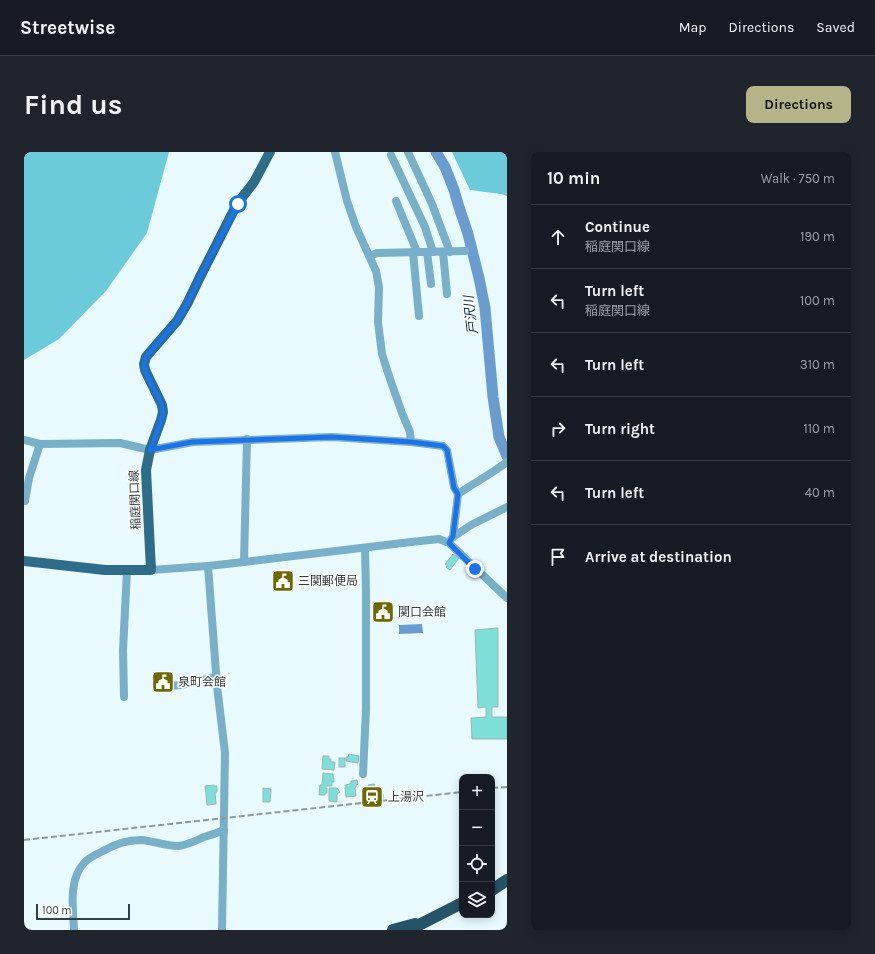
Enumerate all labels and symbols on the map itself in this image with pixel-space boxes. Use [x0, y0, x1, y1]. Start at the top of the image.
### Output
route start [229, 195, 247, 213]
water label: 戸沢川 [460, 293, 480, 335]
street label: 稲庭関口線 [127, 470, 143, 530]
route end [466, 560, 484, 578]
public building icon: 三関郵便局 [270, 568, 296, 594]
place label: 三関郵便局 [298, 574, 358, 588]
public building icon: 関口会館 [370, 599, 396, 625]
place label: 関口会館 [398, 605, 446, 619]
public building icon: 泉町会館 [150, 669, 176, 695]
place label: 泉町会館 [178, 675, 226, 689]
station icon: 上湯沢 [359, 784, 385, 810]
place label: 上湯沢 [388, 790, 424, 804]
scale bar [36, 902, 130, 921]

